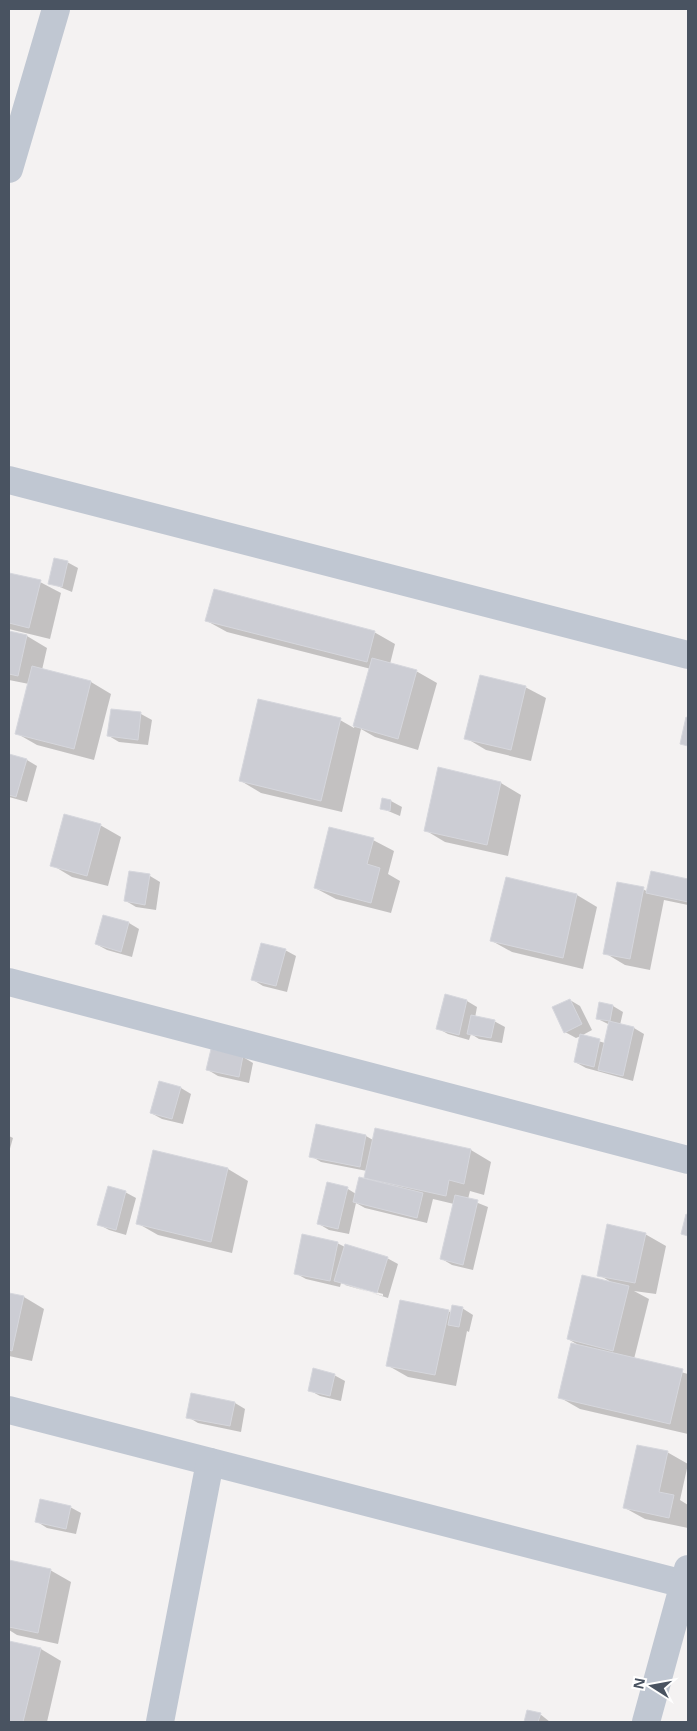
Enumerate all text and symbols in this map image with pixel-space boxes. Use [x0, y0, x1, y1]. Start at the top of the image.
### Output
north arrow [627, 1661, 677, 1711]
text: N [628, 1676, 649, 1691]

